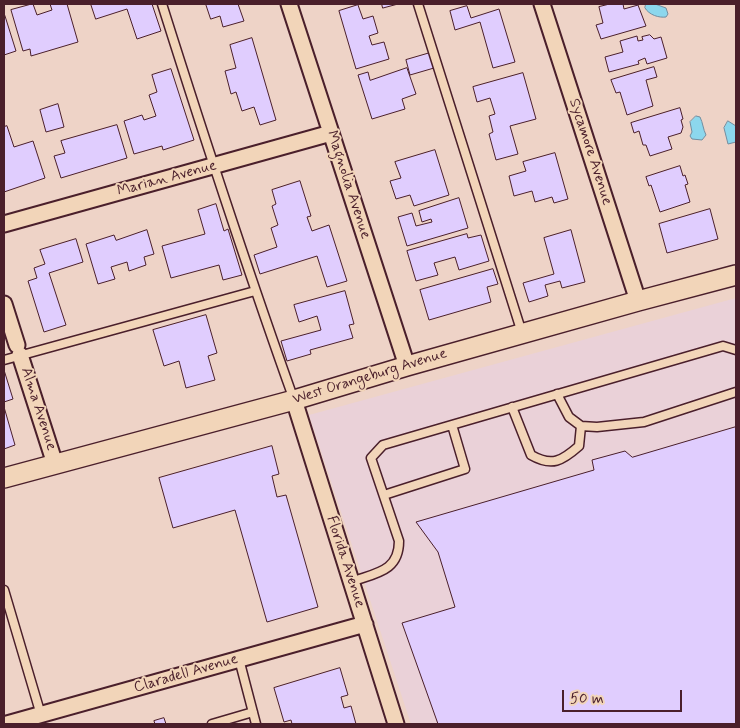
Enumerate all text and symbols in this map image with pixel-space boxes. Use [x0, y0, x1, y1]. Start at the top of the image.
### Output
street label: Sycamore Avenue [564, 96, 616, 208]
street label: Magnolia Avenue [322, 129, 374, 241]
street label: Marian Avenue [115, 157, 219, 201]
street label: West Orangeburg Avenue [291, 345, 449, 409]
street label: Alma Avenue [16, 365, 60, 453]
street label: Florida Avenue [322, 514, 368, 610]
street label: Claradell Avenue [132, 651, 240, 697]
scale bar [565, 680, 685, 712]
text: 50 m [570, 689, 604, 709]

